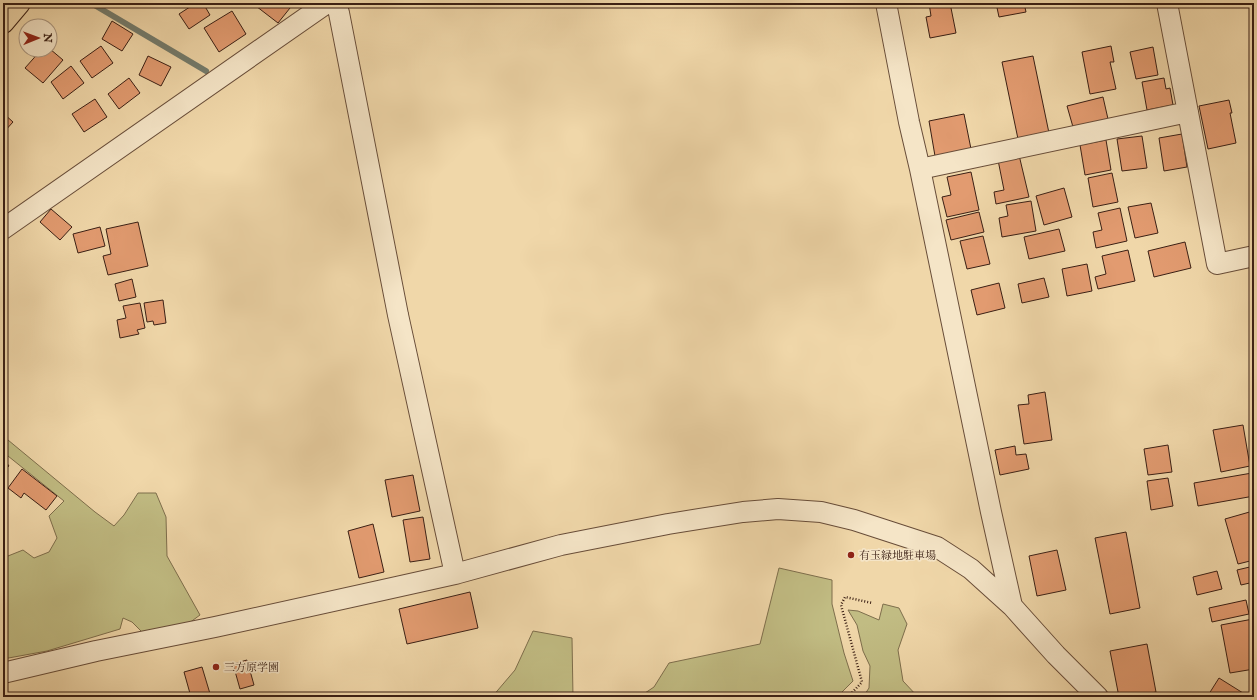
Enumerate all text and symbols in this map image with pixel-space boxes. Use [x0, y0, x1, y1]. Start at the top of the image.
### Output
north arrow [18, 18, 58, 58]
text: N [40, 32, 54, 43]
place label: 有玉緑地駐車場 [859, 549, 936, 563]
marker: 有玉緑地駐車場 [846, 550, 856, 560]
place label: 三方原学園 [224, 661, 279, 675]
marker: 三方原学園 [211, 662, 221, 672]

